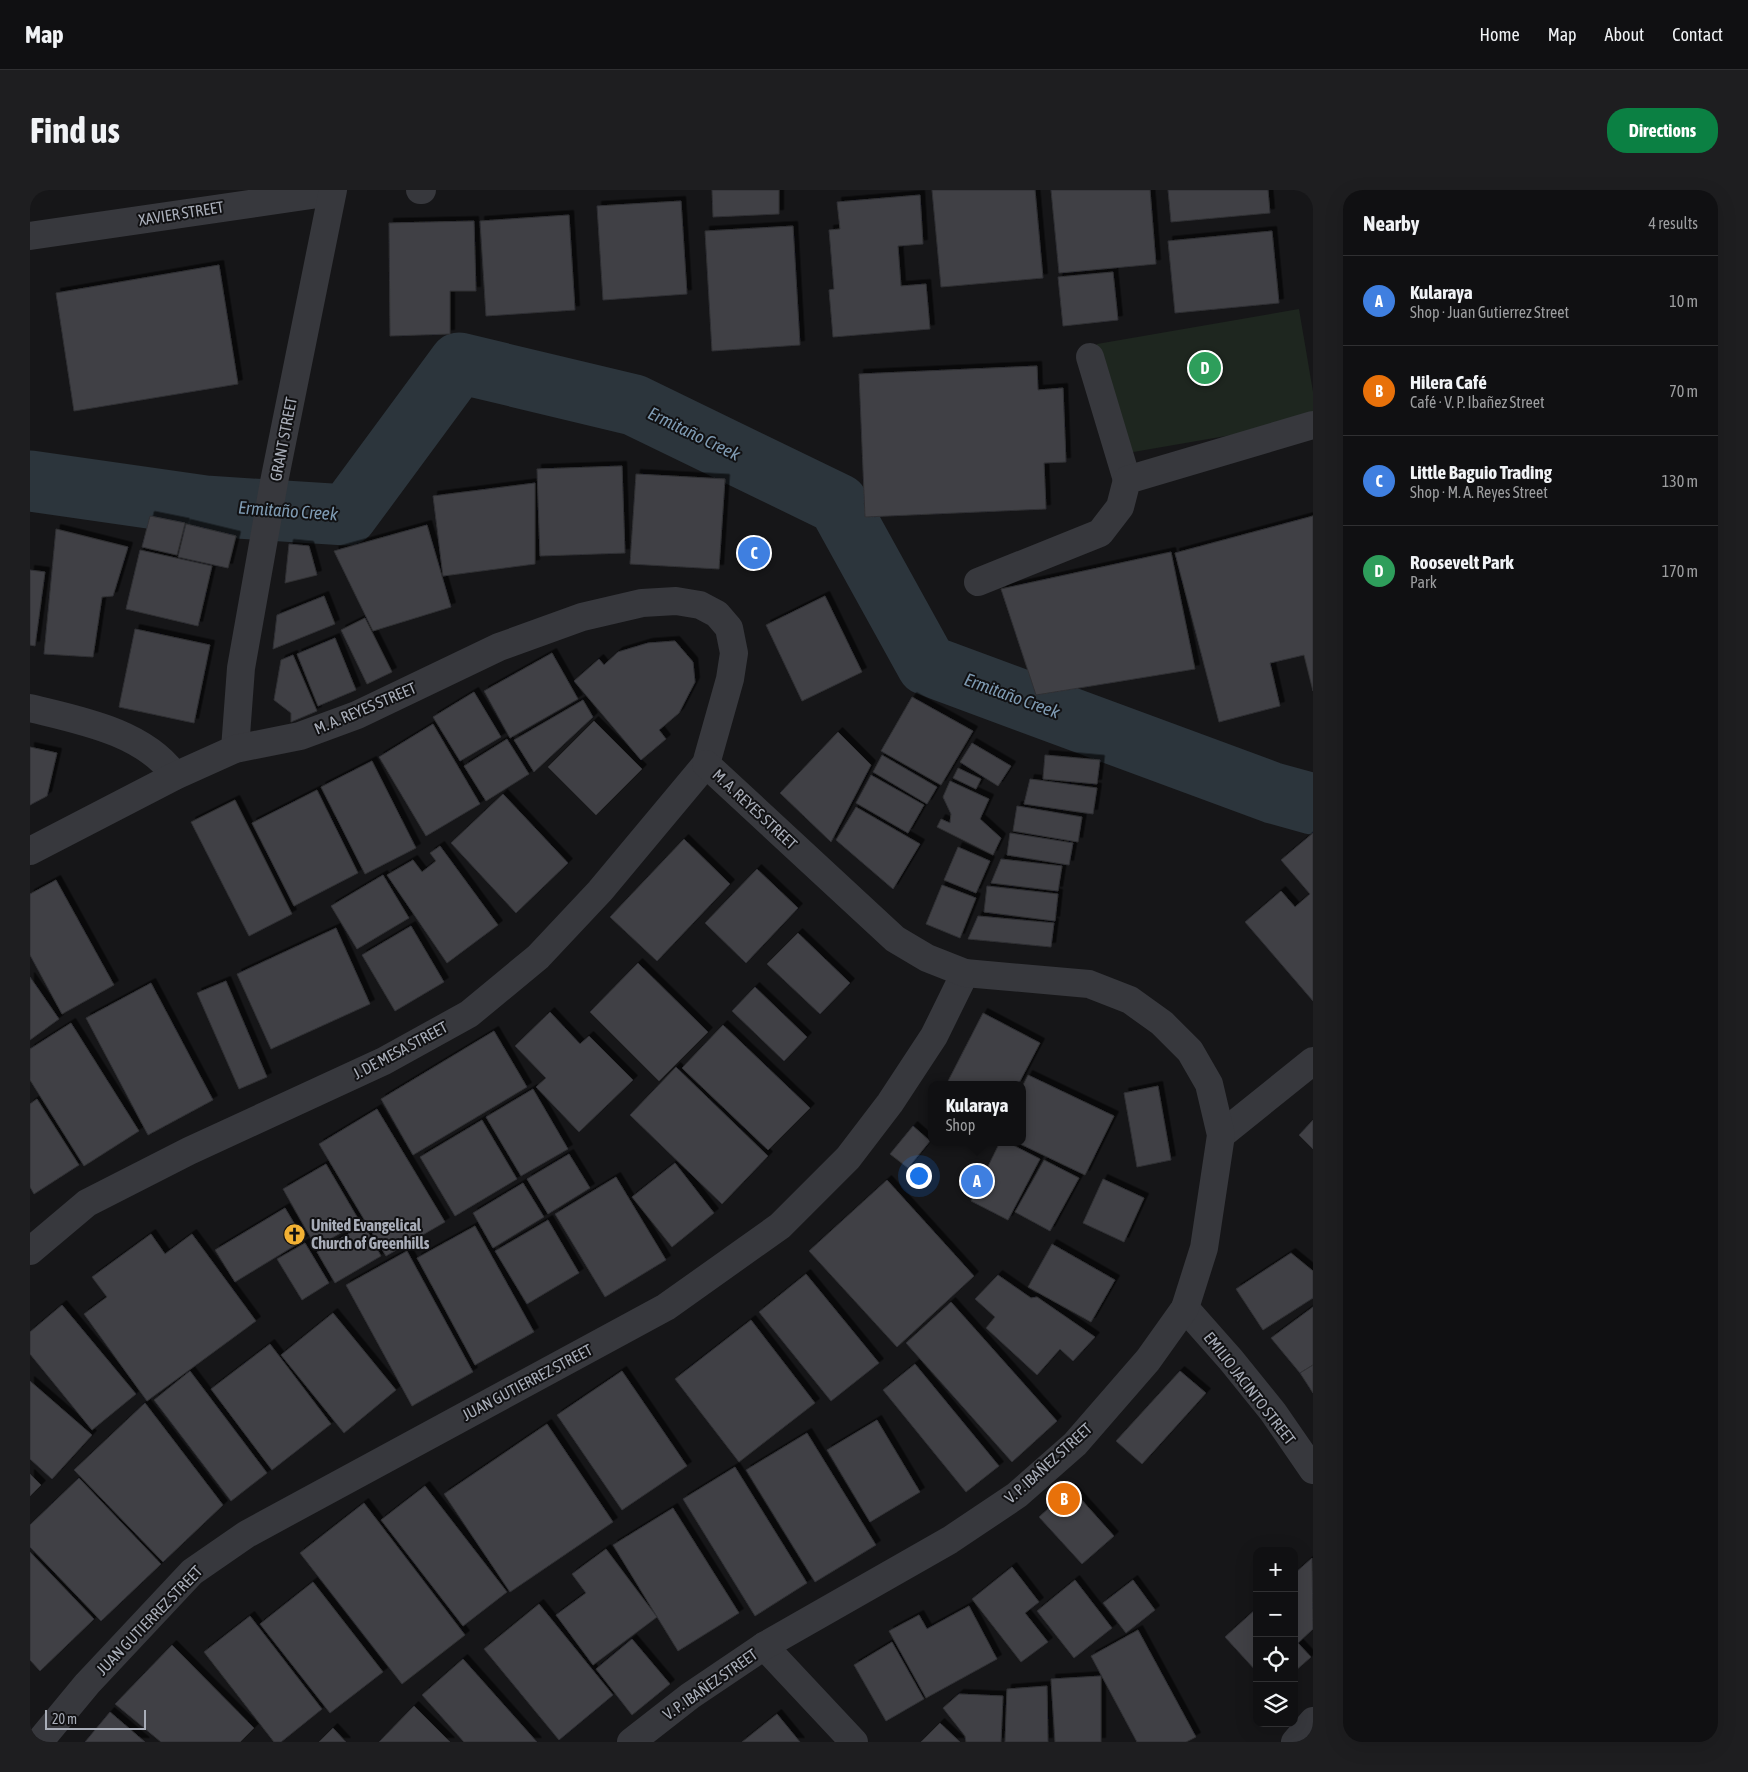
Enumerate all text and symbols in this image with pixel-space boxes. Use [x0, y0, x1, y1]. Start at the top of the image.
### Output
text: Map [25, 21, 64, 48]
text: Home [1480, 24, 1520, 45]
text: Map [1548, 24, 1577, 45]
text: About [1605, 24, 1644, 45]
text: Contact [1672, 24, 1723, 45]
button: Directions [1607, 108, 1718, 153]
text: Find us [30, 110, 120, 150]
street label: XAVIER STREET [137, 197, 225, 229]
text: Nearby [1363, 211, 1419, 235]
text: 4 results [1648, 214, 1698, 232]
text: Kularaya [1410, 281, 1473, 303]
text: A [1375, 292, 1383, 310]
text: 10 m [1669, 292, 1698, 310]
text: Shop · Juan Gutierrez Street [1410, 303, 1569, 321]
pin: D [1189, 349, 1221, 387]
text: Hilera Café [1410, 371, 1487, 393]
text: B [1375, 382, 1383, 400]
text: 70 m [1669, 382, 1698, 400]
text: Café · V. P. Ibañez Street [1410, 393, 1545, 411]
street label: GRANT STREET [266, 395, 300, 483]
water label: Ermitaño Creek [645, 402, 745, 465]
text: Little Baguio Trading [1410, 461, 1552, 483]
text: C [1375, 472, 1383, 490]
text: 130 m [1662, 472, 1698, 490]
text: Shop · M. A. Reyes Street [1410, 483, 1548, 501]
water label: Ermitaño Creek [237, 497, 340, 525]
pin: C [738, 534, 770, 572]
text: Roosevelt Park [1410, 551, 1514, 573]
text: D [1375, 562, 1383, 580]
text: 170 m [1662, 562, 1698, 580]
text: Park [1410, 573, 1437, 591]
water label: Ermitaño Creek [962, 669, 1064, 723]
street label: M. A. REYES STREET [311, 678, 419, 738]
street label: M. A. REYES STREET [709, 765, 801, 853]
street label: J. DE MESA STREET [350, 1018, 450, 1082]
popup [928, 1081, 1026, 1146]
text: Kularaya [946, 1094, 1008, 1116]
text: Shop [946, 1116, 975, 1134]
pin: A [961, 1162, 993, 1200]
your location [906, 1163, 932, 1189]
place label: United Evangelical Church of Greenhills [311, 1216, 430, 1252]
church icon: United Evangelical Church of Greenhills [283, 1222, 307, 1246]
street label: EMILIO JACINTO STREET [1201, 1328, 1299, 1448]
street label: JUAN GUTIERREZ STREET [459, 1340, 595, 1424]
street label: V. P. IBAÑEZ STREET [1000, 1419, 1096, 1507]
pin: B [1048, 1480, 1080, 1518]
map controls [1253, 1547, 1298, 1727]
button: + [1253, 1547, 1298, 1592]
street label: JUAN GUTIERREZ STREET [92, 1562, 206, 1678]
button: − [1253, 1592, 1298, 1637]
button: locate [1253, 1637, 1298, 1682]
street label: V. P. IBAÑEZ STREET [659, 1645, 761, 1723]
button: layers [1253, 1682, 1298, 1727]
scale bar [45, 1707, 146, 1730]
text: 20 m [52, 1711, 77, 1727]

